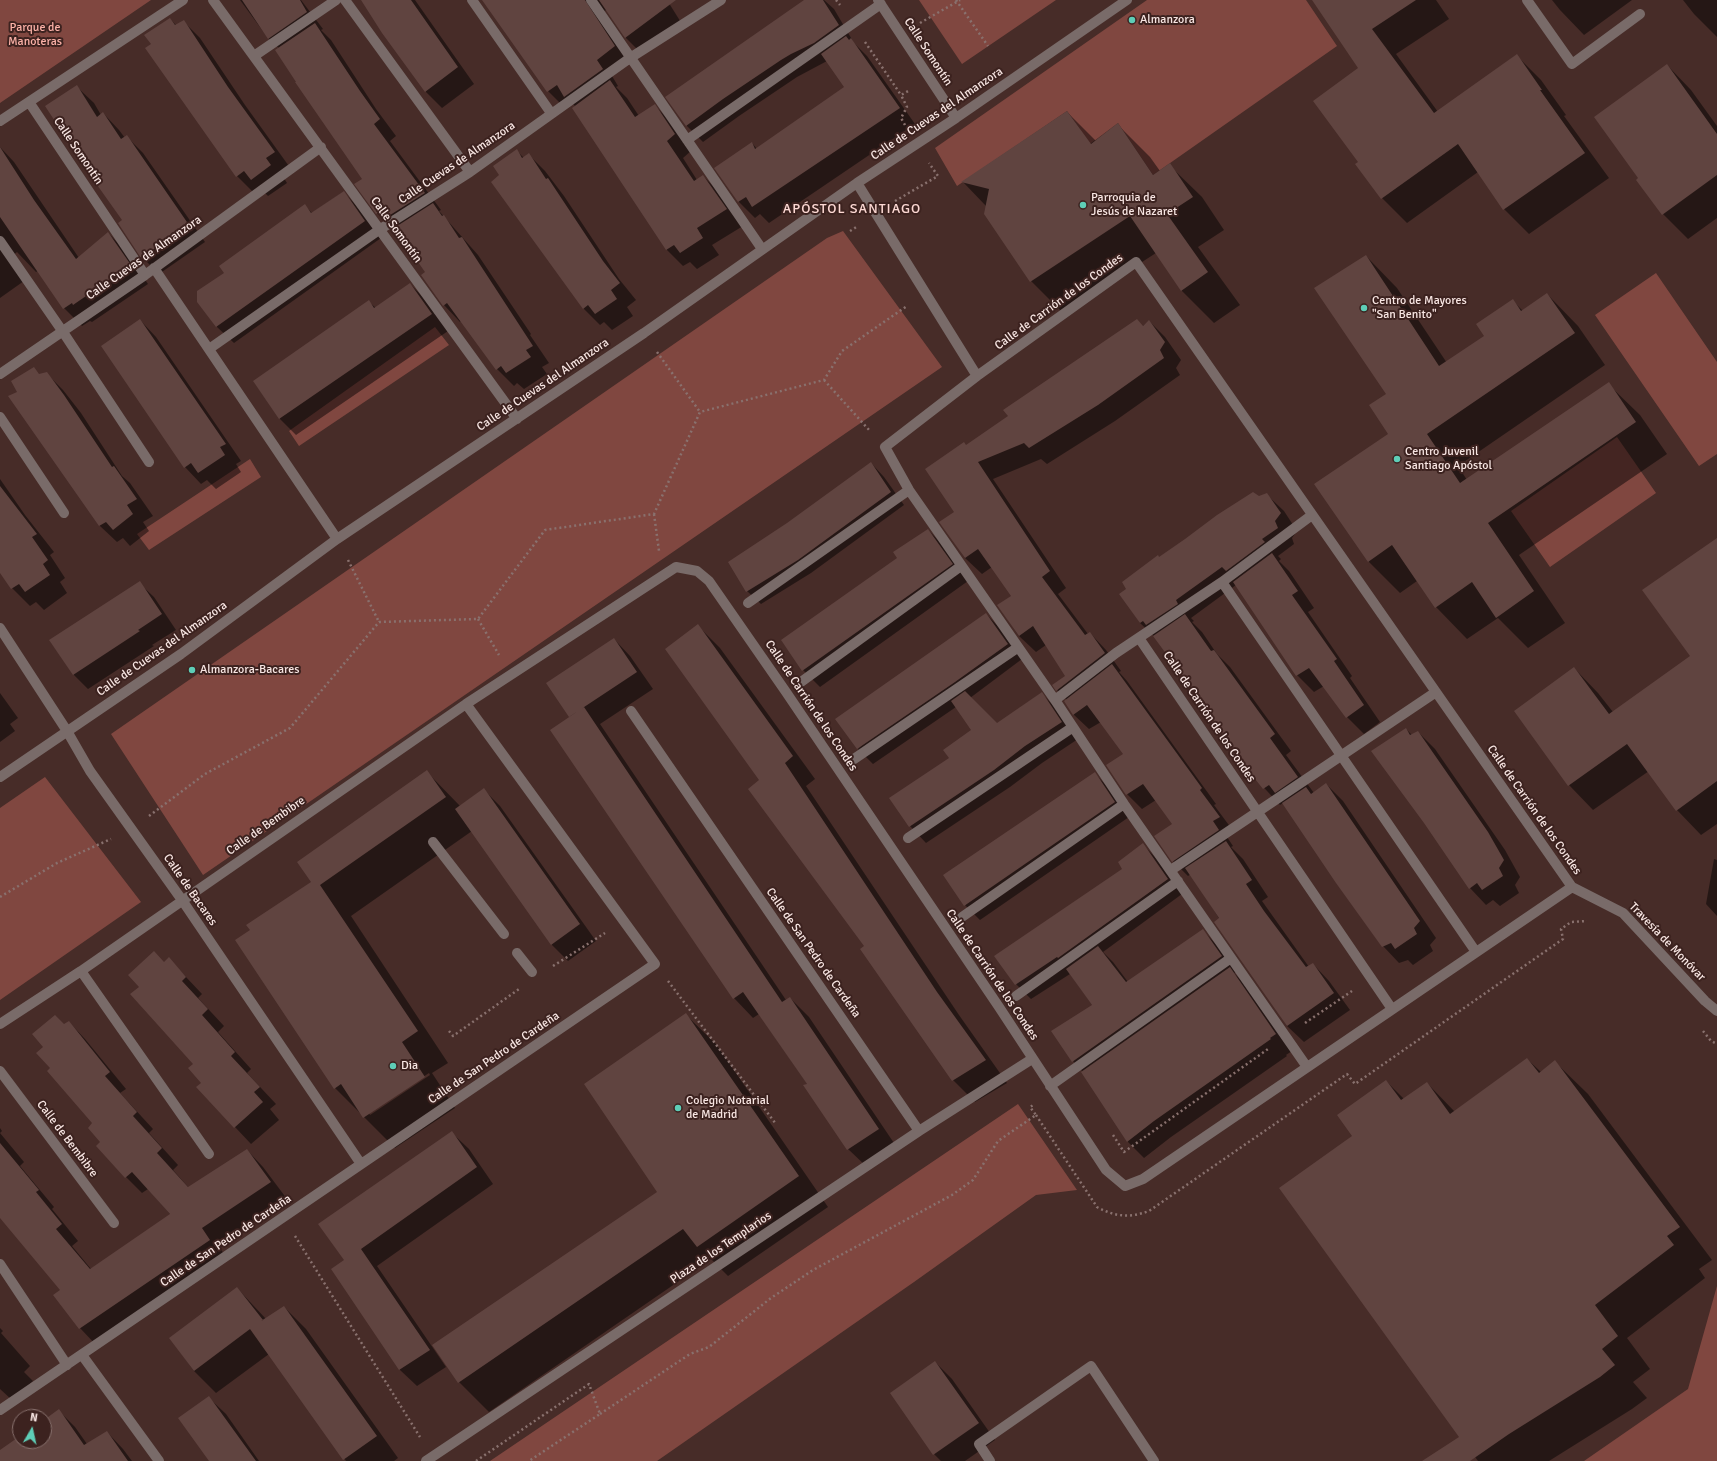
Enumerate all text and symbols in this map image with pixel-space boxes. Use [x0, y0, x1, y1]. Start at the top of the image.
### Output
place label: Almanzora [1140, 13, 1195, 27]
street label: Calle Somontín [901, 15, 955, 89]
marker: Almanzora [1127, 15, 1137, 25]
park label: Parque de Manoteras [8, 21, 62, 49]
street label: Calle de Cuevas del Almanzora [868, 64, 1006, 164]
street label: Calle Somontín [50, 115, 106, 187]
street label: Calle Cuevas de Almanzora [396, 119, 518, 207]
place label: Parroquia de Jesús de Nazaret [1091, 191, 1177, 219]
street label: Calle Somontín [367, 194, 425, 266]
marker: Parroquia de Jesús de Nazaret [1078, 200, 1088, 210]
district label: APÓSTOL SANTIAGO [783, 201, 921, 217]
street label: Calle Cuevas de Almanzora [84, 213, 204, 303]
street label: Calle de Carrión de los Condes [992, 251, 1126, 353]
place label: Centro de Mayores "San Benito" [1372, 294, 1467, 322]
marker: Centro de Mayores "San Benito" [1359, 303, 1369, 313]
street label: Calle de Cuevas del Almanzora [474, 335, 612, 435]
place label: Centro Juvenil Santiago Apóstol [1405, 445, 1492, 473]
marker: Centro Juvenil Santiago Apóstol [1392, 454, 1402, 464]
street label: Calle de Cuevas del Almanzora [94, 598, 230, 700]
street label: Calle de Carrión de los Condes [762, 638, 860, 774]
street label: Calle de Carrión de los Condes [1160, 649, 1258, 785]
place label: Almanzora-Bacares [200, 663, 299, 677]
marker: Almanzora-Bacares [187, 665, 197, 675]
street label: Calle de Carrión de los Condes [1484, 742, 1584, 878]
street label: Calle de Bembibre [224, 794, 308, 858]
street label: Calle de Bacares [160, 851, 220, 929]
street label: Calle de San Pedro de Cardeña [763, 885, 863, 1021]
street label: Travesía de Monóvar [1626, 900, 1708, 984]
street label: Calle de Carrión de los Condes [943, 907, 1041, 1043]
street label: Calle de San Pedro de Cardeña [426, 1009, 562, 1107]
place label: Dia [401, 1059, 418, 1073]
marker: Dia [388, 1061, 398, 1071]
place label: Colegio Notarial de Madrid [686, 1094, 769, 1122]
street label: Calle de Bembibre [33, 1098, 101, 1180]
marker: Colegio Notarial de Madrid [673, 1103, 683, 1113]
street label: Calle de San Pedro de Cardeña [158, 1192, 294, 1290]
street label: Plaza de los Templarios [668, 1209, 774, 1287]
north arrow [12, 1409, 52, 1449]
text: N [29, 1411, 39, 1425]

